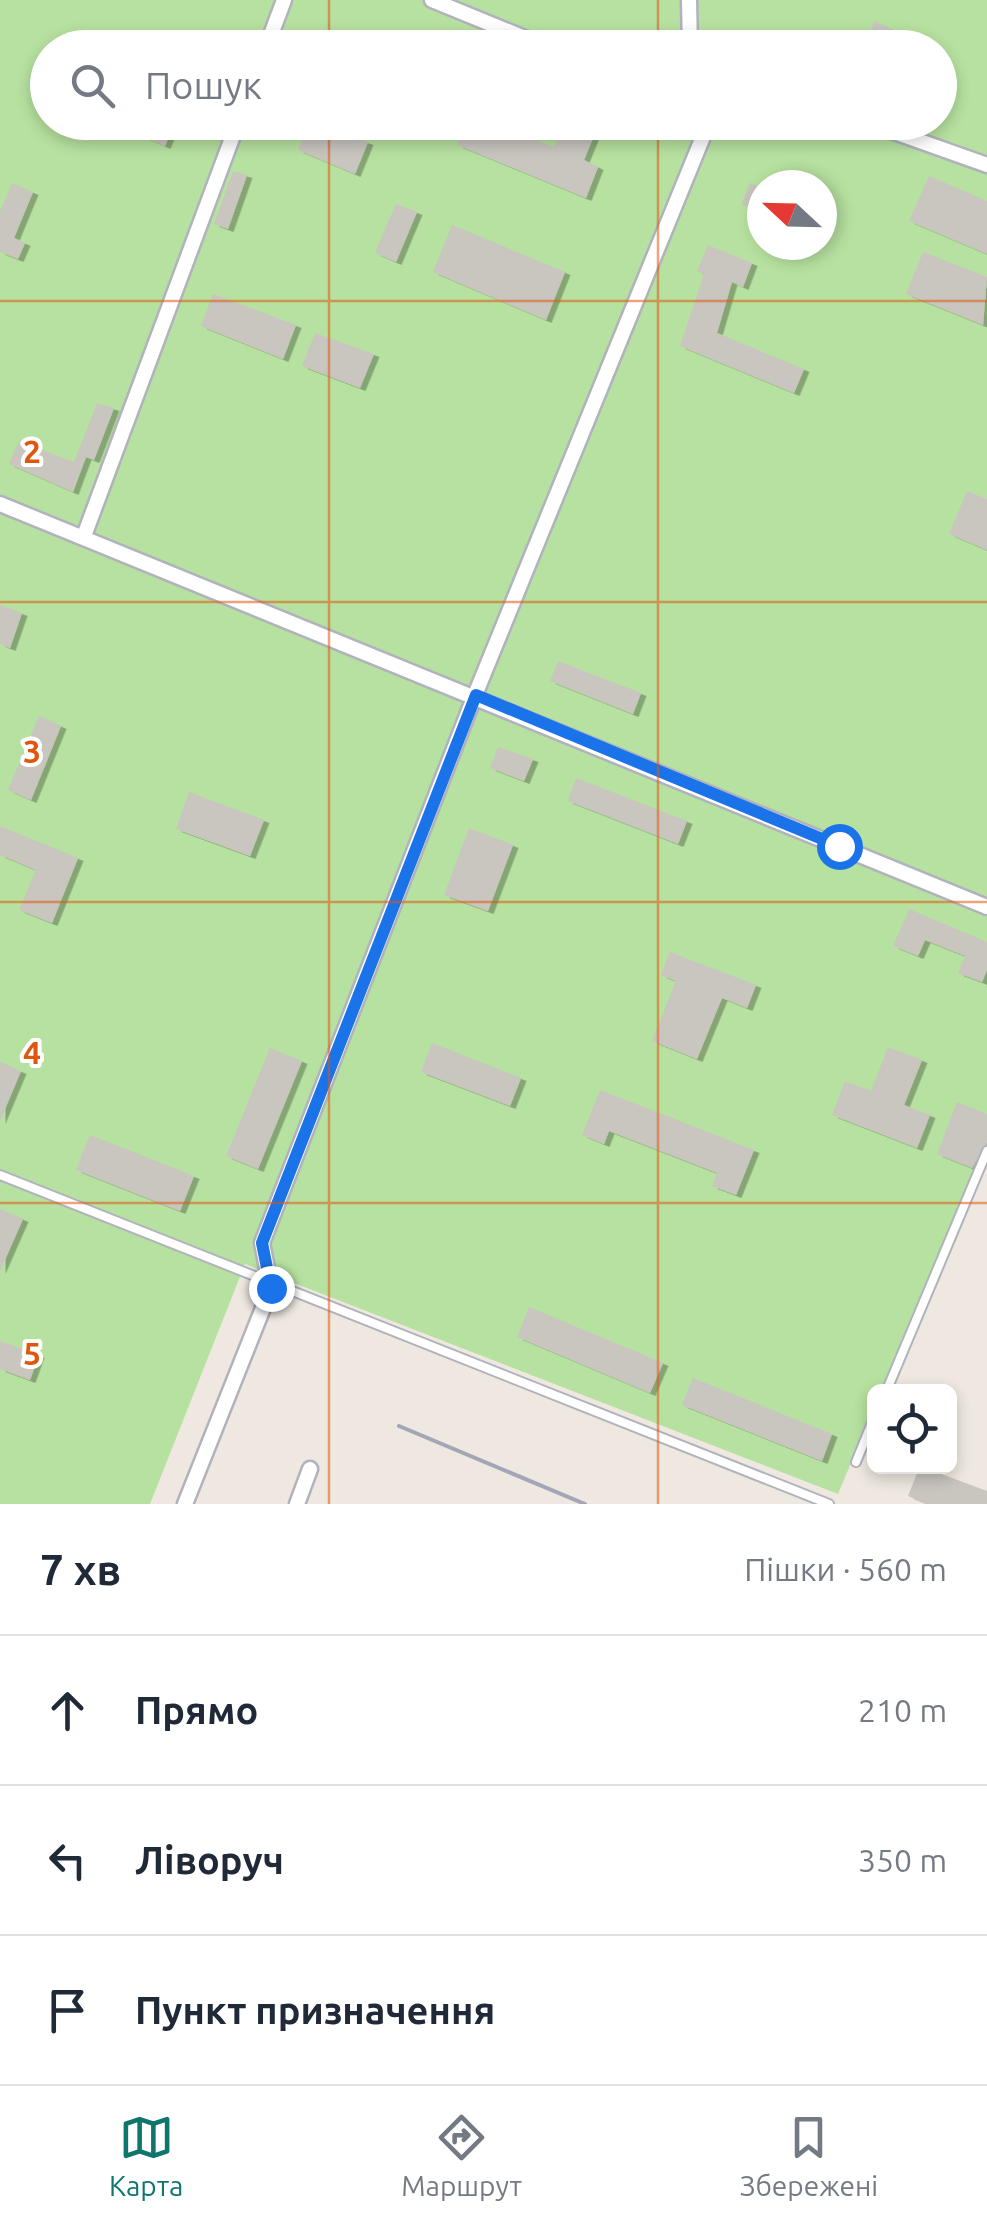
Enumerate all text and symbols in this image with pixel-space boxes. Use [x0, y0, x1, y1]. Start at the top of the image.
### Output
search box [30, 30, 957, 140]
icon: search [65, 58, 120, 113]
text: Пошук [145, 64, 262, 106]
north arrow [747, 170, 837, 260]
text: 2 [23, 433, 41, 469]
text: 3 [23, 733, 41, 769]
route start [817, 824, 863, 870]
text: 4 [23, 1034, 41, 1070]
route end [249, 1266, 295, 1312]
text: 5 [23, 1335, 41, 1371]
map controls [867, 1384, 957, 1474]
button: locate [867, 1384, 957, 1474]
text: 7 хв [40, 1546, 121, 1593]
text: Пішки · 560 m [744, 1551, 947, 1587]
icon: ahead [40, 1683, 95, 1738]
text: Прямо [135, 1689, 258, 1731]
text: 210 m [858, 1692, 947, 1728]
icon: left [40, 1833, 95, 1888]
text: Ліворуч [135, 1839, 284, 1881]
text: 350 m [858, 1842, 947, 1878]
icon: arrive [40, 1983, 95, 2038]
text: Пункт призначення [135, 1989, 495, 2031]
tab: Карта [109, 2110, 184, 2201]
tab: Маршрут [401, 2110, 522, 2201]
tab: Збережені [740, 2110, 878, 2201]

